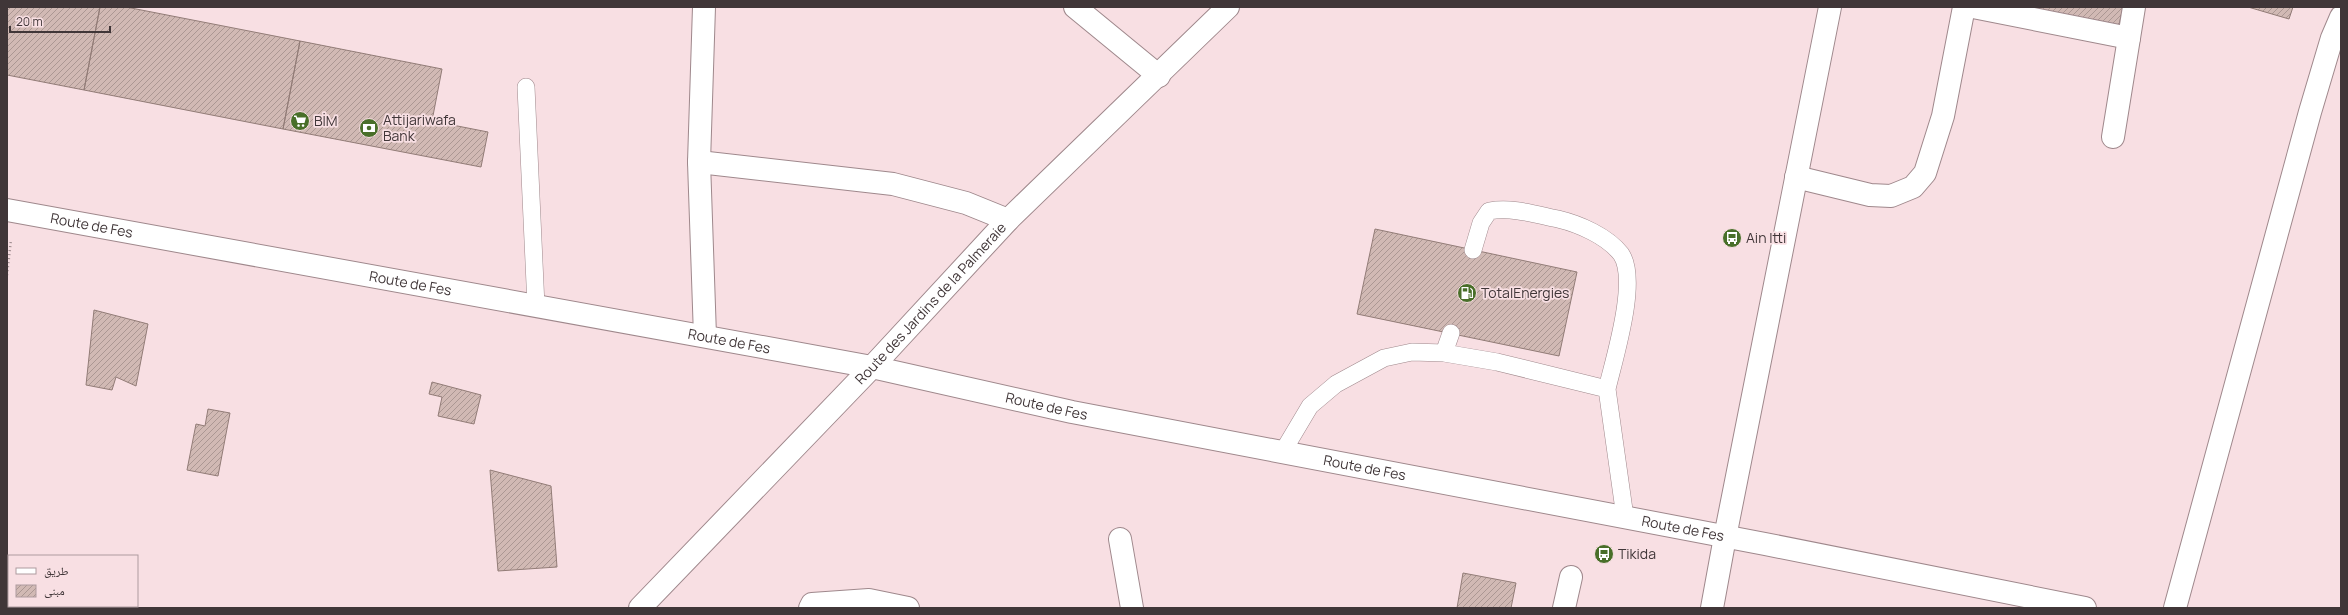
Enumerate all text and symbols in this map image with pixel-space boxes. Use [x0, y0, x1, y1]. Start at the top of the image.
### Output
scale bar [10, 8, 110, 34]
text: 20 m [16, 13, 43, 30]
supermarket icon: BİM [289, 110, 311, 132]
place label: Attijariwafa Bank [383, 110, 456, 145]
place label: BİM [314, 111, 338, 130]
bank icon: Attijariwafa Bank [358, 117, 380, 139]
street label: Route de Fes [49, 208, 134, 242]
street label: Route des Jardins de la Palmeraie [851, 218, 1010, 388]
bus stop icon: Ain Itti [1721, 227, 1743, 249]
place label: Ain Itti [1746, 228, 1786, 247]
street label: Route de Fes [368, 266, 453, 300]
fuel station icon: TotalEnergies [1456, 282, 1478, 304]
place label: TotalEnergies [1481, 283, 1569, 302]
street label: Route de Fes [687, 324, 772, 357]
street label: Route de Fes [1004, 387, 1089, 424]
street label: Route de Fes [1322, 450, 1407, 484]
street label: Route de Fes [1640, 511, 1726, 545]
bus stop icon: Tikida [1593, 543, 1615, 565]
place label: Tikida [1618, 544, 1656, 563]
legend [8, 555, 138, 607]
text: طريق [44, 562, 69, 579]
text: مبنى [44, 582, 65, 599]

